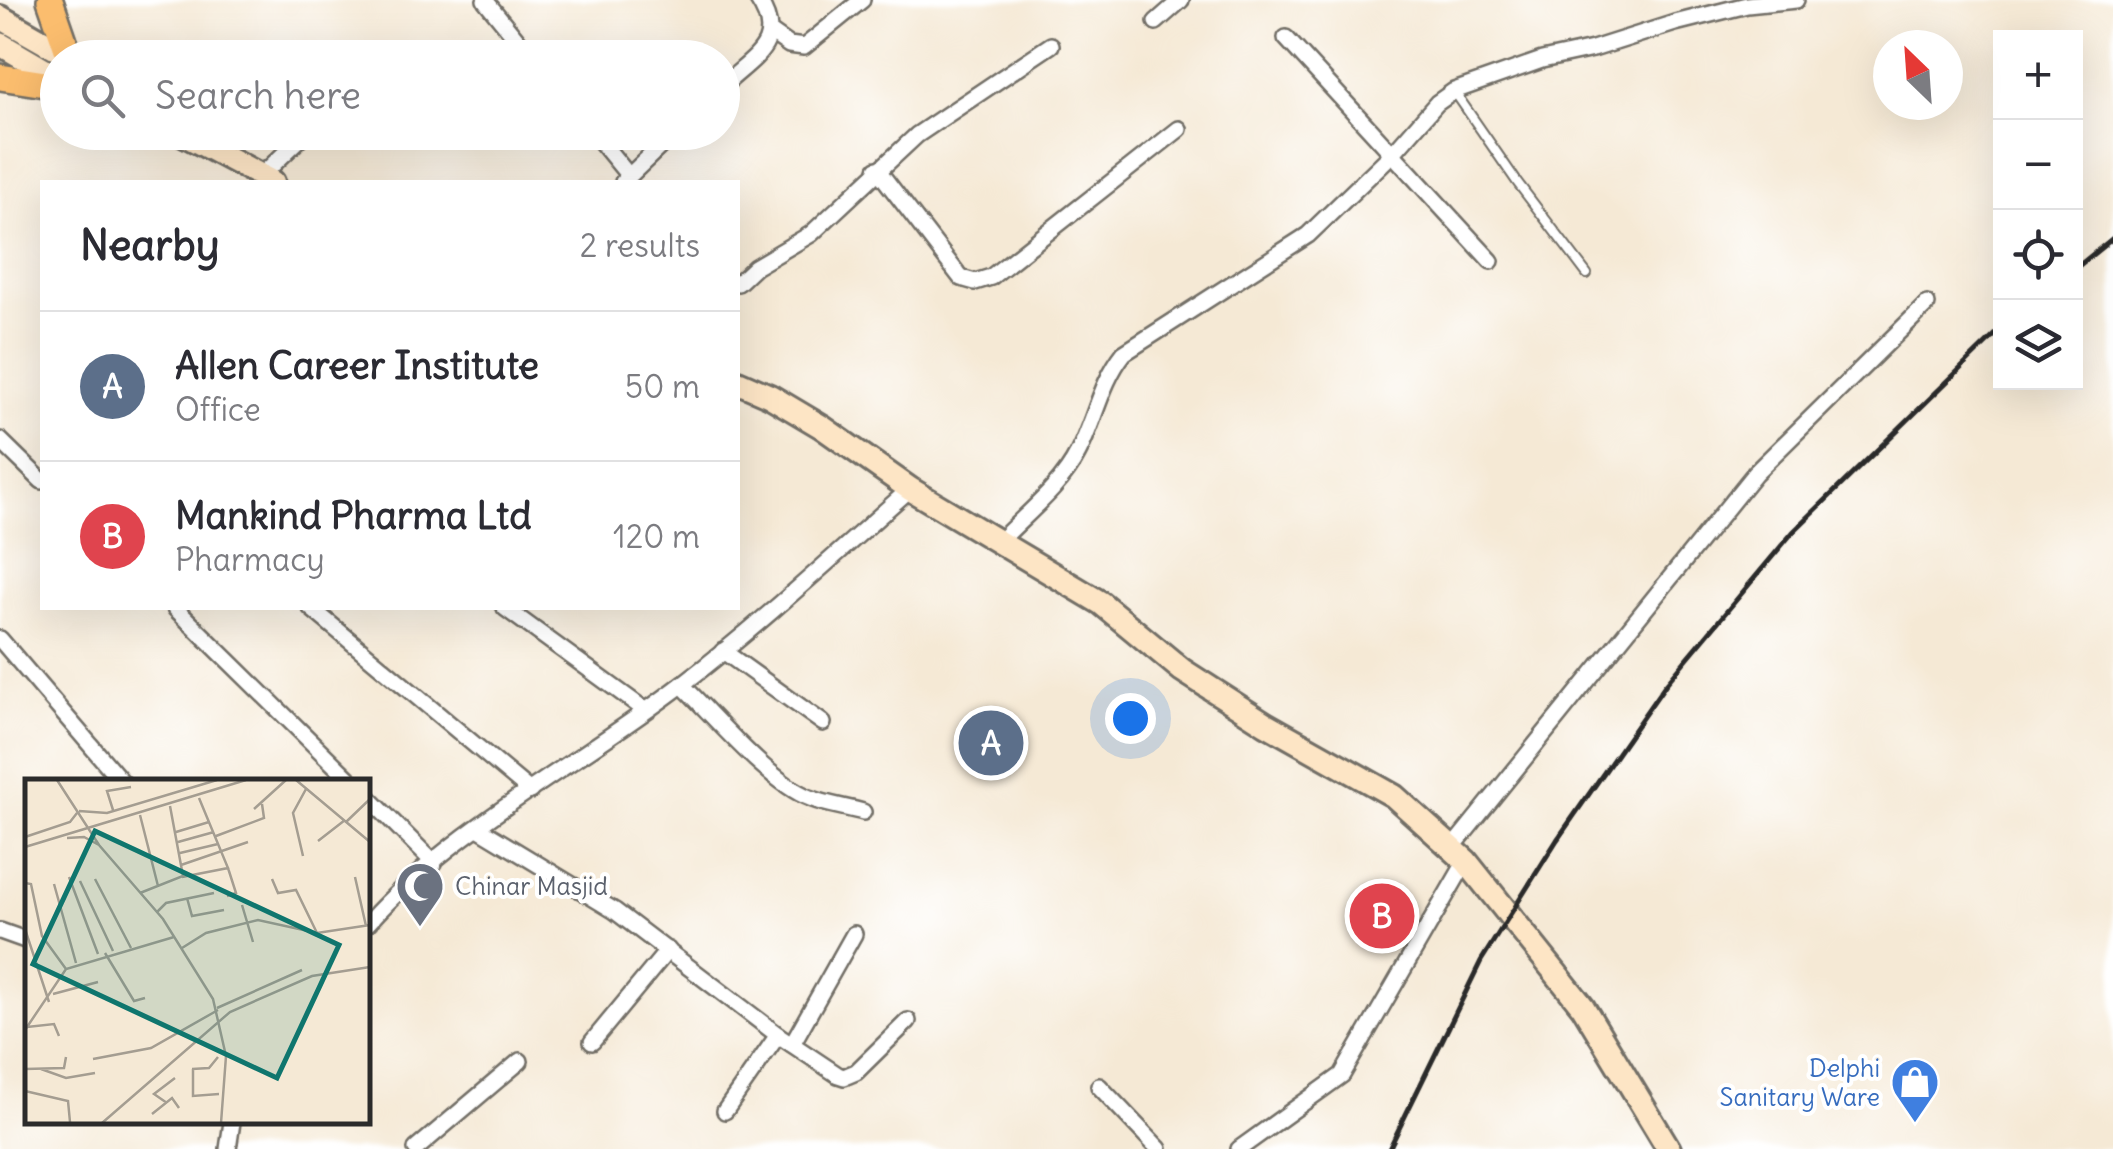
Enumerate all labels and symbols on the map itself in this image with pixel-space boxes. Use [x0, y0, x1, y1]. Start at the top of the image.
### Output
north arrow [1873, 30, 1963, 120]
your location [1105, 693, 1156, 744]
pin: A [958, 706, 1024, 780]
inset map [25, 779, 370, 1124]
mosque icon: Chinar Masjid [394, 860, 446, 928]
place label: Chinar Masjid [455, 870, 608, 902]
pin: B [1350, 878, 1414, 954]
place label: Delphi Sanitary Ware [1720, 1052, 1880, 1113]
shop icon: Delphi Sanitary Ware [1889, 1056, 1941, 1124]

